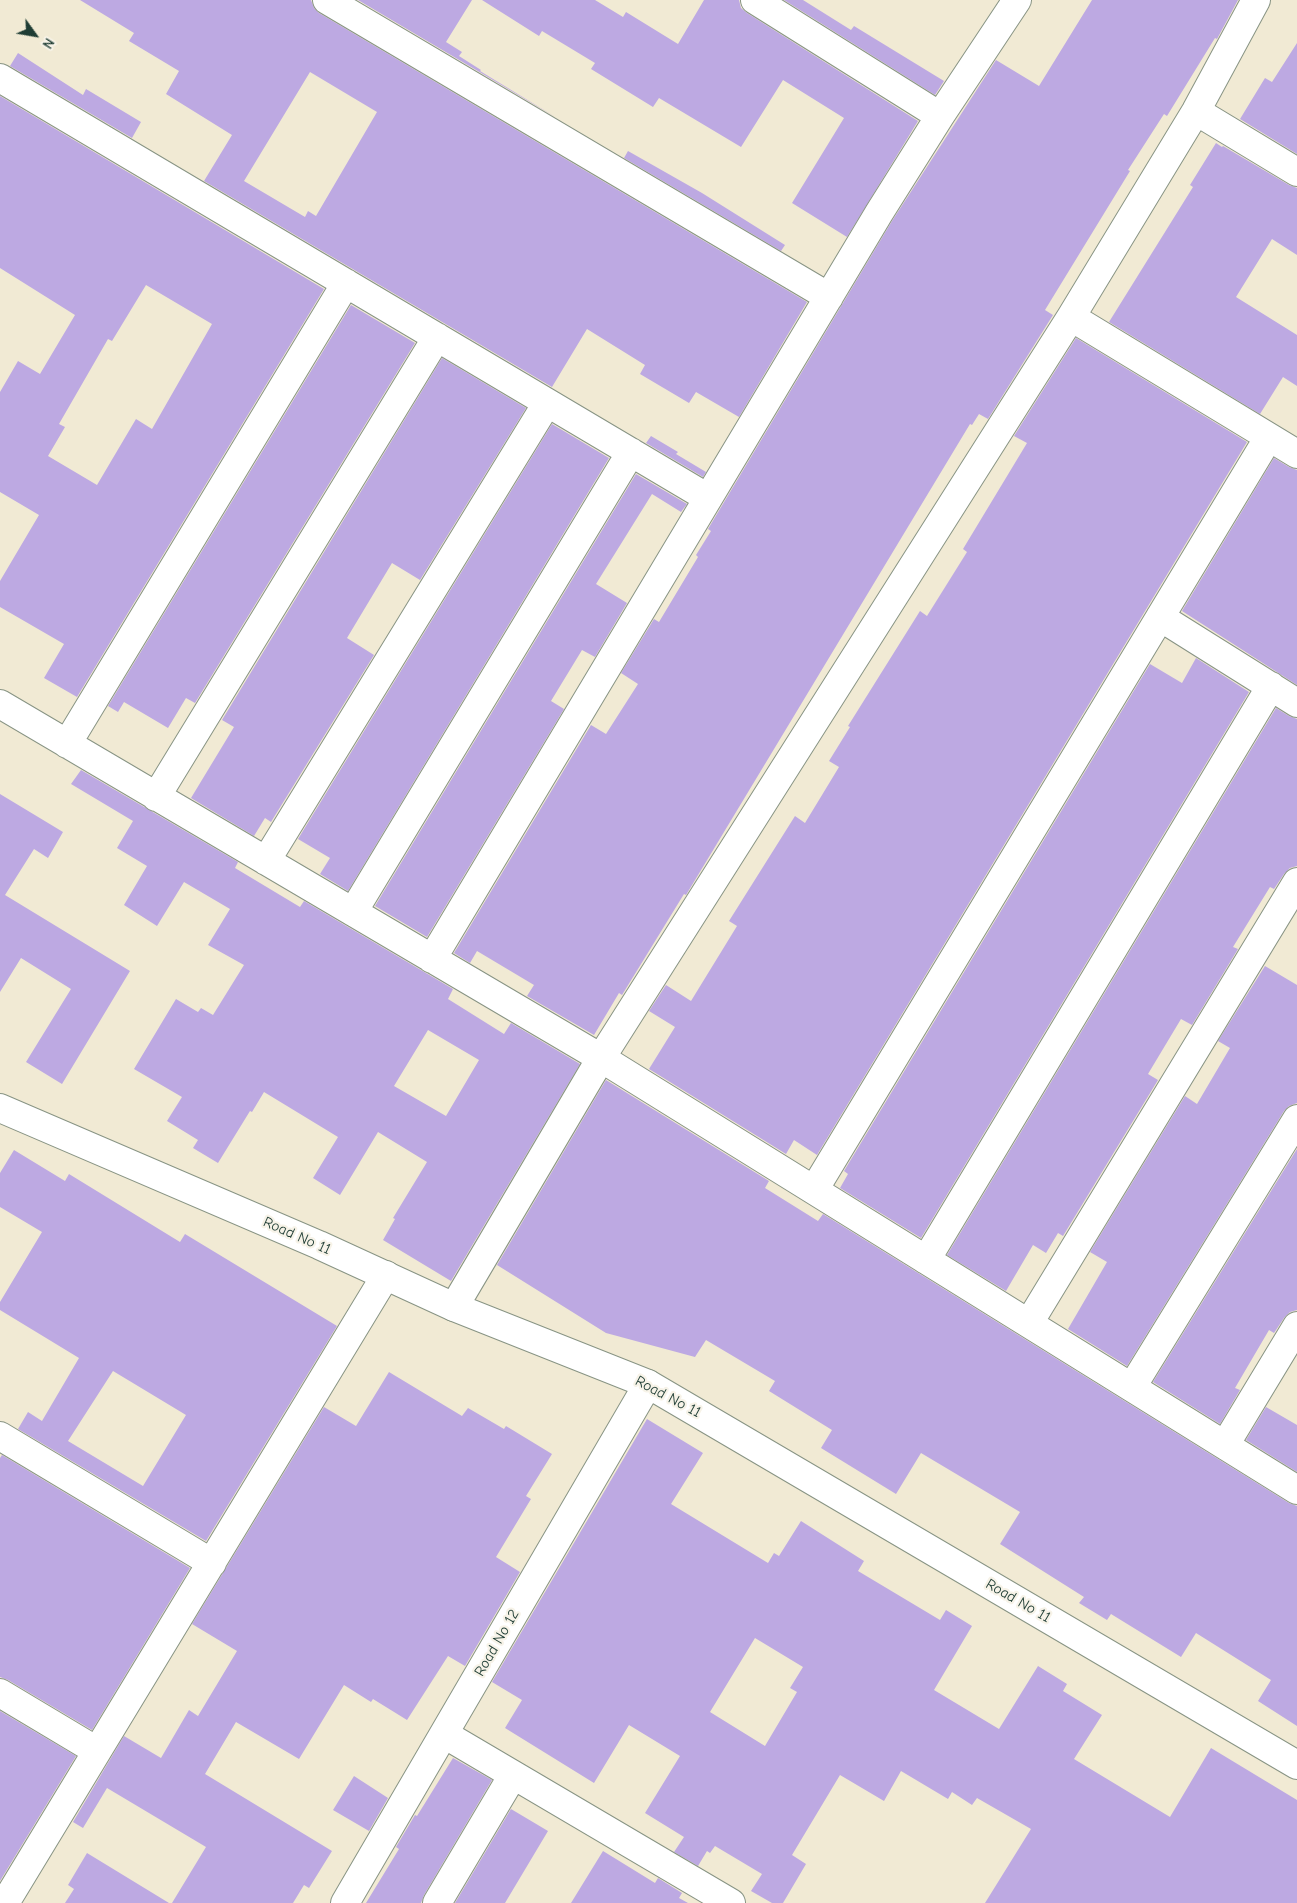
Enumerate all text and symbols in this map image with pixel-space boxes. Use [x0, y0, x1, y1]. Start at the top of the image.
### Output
north arrow [10, 10, 60, 60]
text: N [39, 35, 58, 52]
street label: Road No 11 [260, 1213, 334, 1259]
street label: Road No 11 [632, 1372, 704, 1422]
street label: Road No 11 [982, 1575, 1054, 1627]
street label: Road No 12 [471, 1606, 523, 1680]

